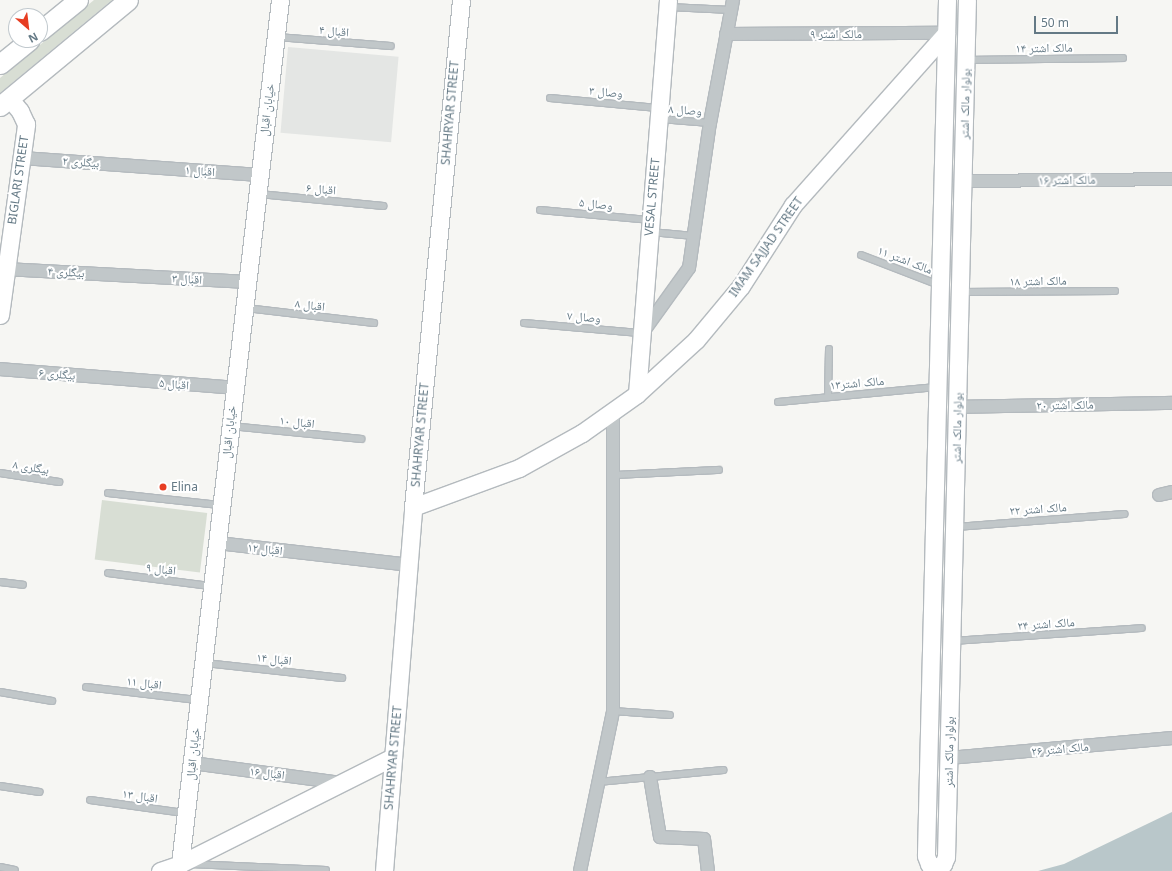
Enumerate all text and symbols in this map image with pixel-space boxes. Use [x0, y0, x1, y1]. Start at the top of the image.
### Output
north arrow [8, 8, 48, 48]
scale bar [1036, 8, 1120, 34]
text: 50 m [1041, 14, 1069, 31]
street label: اقبال ۴ [318, 23, 350, 39]
street label: مالک اشتر ۹ [810, 27, 862, 41]
text: N [26, 29, 41, 47]
street label: مالک اشتر ۱۴ [1015, 40, 1073, 56]
street label: SHAHRYAR STREET [438, 60, 462, 166]
street label: بولوار مالک اشتر [957, 68, 973, 140]
street label: خیابان اقبال [257, 83, 277, 137]
street label: وصال ۳ [589, 83, 623, 101]
street label: وصال ۸ [668, 102, 702, 118]
street label: BIGLARI STREET [5, 134, 31, 226]
street label: بیگلری ۲ [62, 154, 100, 170]
street label: VESAL STREET [641, 157, 663, 237]
street label: اقبال ۱ [184, 163, 216, 179]
street label: مالک اشتر ۱۶ [1038, 172, 1096, 188]
street label: اقبال ۶ [305, 181, 337, 197]
street label: IMAM SAJJAD STREET [726, 194, 806, 300]
street label: وصال ۵ [578, 195, 614, 213]
street label: مالک اشتر ۱۱ [876, 243, 934, 277]
street label: بیگلری ۴ [47, 264, 85, 280]
street label: اقبال ۳ [172, 271, 202, 287]
street label: مالک اشتر ۱۸ [1009, 273, 1067, 289]
street label: اقبال ۸ [294, 296, 326, 314]
street label: وصال ۷ [567, 308, 601, 326]
street label: بیگلری ۶ [38, 365, 76, 383]
street label: مالک اشتر۱۳ [829, 373, 885, 393]
street label: اقبال ۵ [158, 376, 190, 392]
street label: SHAHRYAR STREET [408, 382, 432, 488]
street label: بولوار مالک اشتر [949, 392, 965, 464]
street label: مالک اشتر ۲۰ [1036, 397, 1094, 413]
street label: خیابان اقبال [219, 405, 239, 459]
street label: اقبال ۱۰ [279, 413, 315, 431]
street label: بیگلری ۸ [12, 457, 50, 477]
place label: Elina [171, 480, 198, 494]
marker: Elina [158, 482, 168, 492]
street label: مالک اشتر ۲۲ [1009, 500, 1067, 518]
street label: اقبال ۱۲ [247, 540, 283, 558]
street label: اقبال ۹ [145, 560, 177, 578]
street label: مالک اشتر ۲۴ [1017, 615, 1075, 633]
street label: اقبال ۱۴ [256, 650, 292, 668]
street label: اقبال ۱۱ [126, 674, 162, 692]
street label: SHAHRYAR STREET [381, 705, 405, 811]
street label: بولوار مالک اشتر [941, 716, 957, 788]
street label: خیابان اقبال [183, 727, 203, 781]
street label: مالک اشتر ۲۶ [1031, 739, 1089, 759]
street label: اقبال ۱۶ [249, 764, 285, 782]
street label: اقبال ۱۳ [121, 786, 159, 806]

